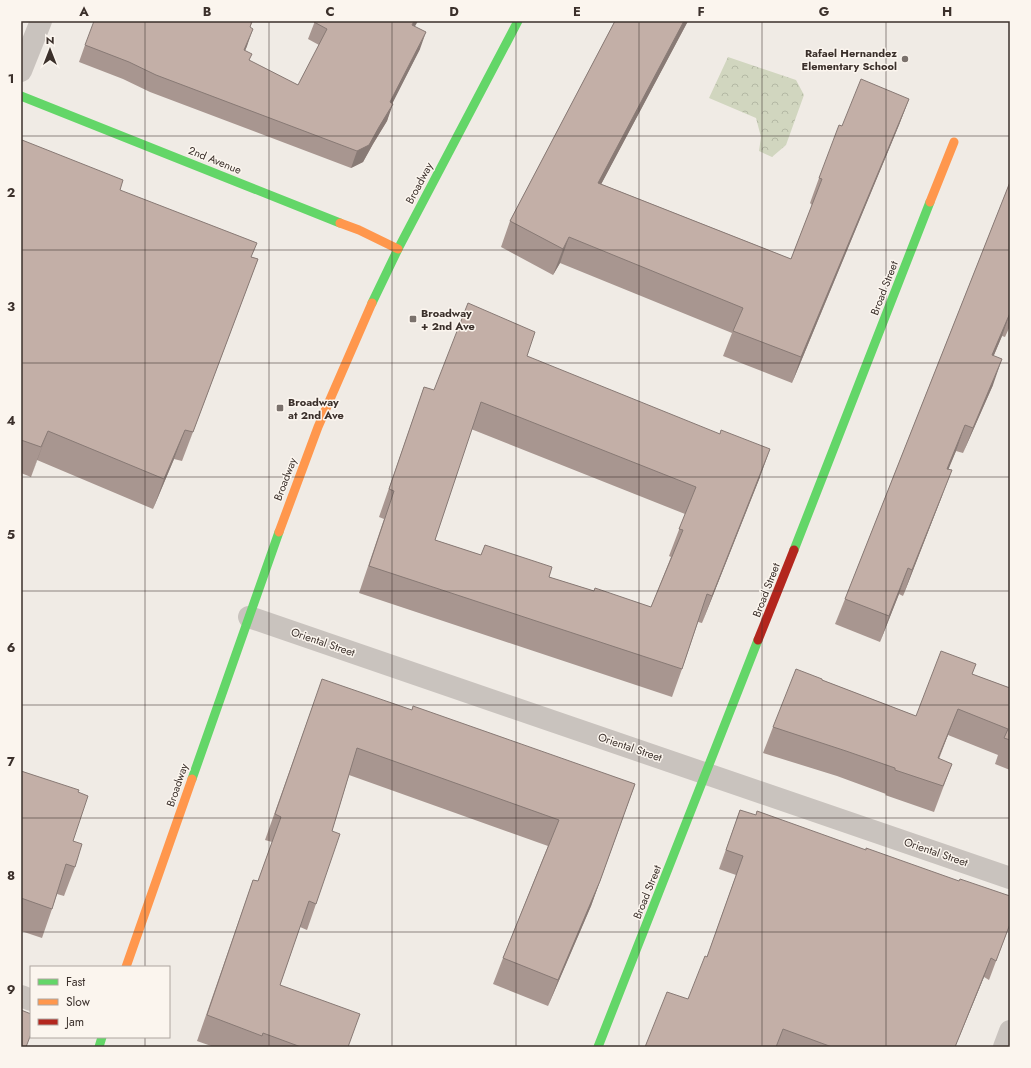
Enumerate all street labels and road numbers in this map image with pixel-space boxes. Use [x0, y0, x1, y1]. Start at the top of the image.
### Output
street label: 2nd Avenue [186, 142, 244, 178]
street label: Broadway [401, 159, 437, 207]
street label: Broad Street [866, 258, 902, 317]
street label: Broadway [269, 455, 301, 503]
street label: Broad Street [748, 560, 784, 619]
street label: Oriental Street [289, 624, 358, 661]
street label: Oriental Street [596, 729, 665, 766]
street label: Broadway [162, 761, 192, 809]
street label: Oriental Street [902, 834, 971, 871]
street label: Broad Street [629, 862, 665, 921]

